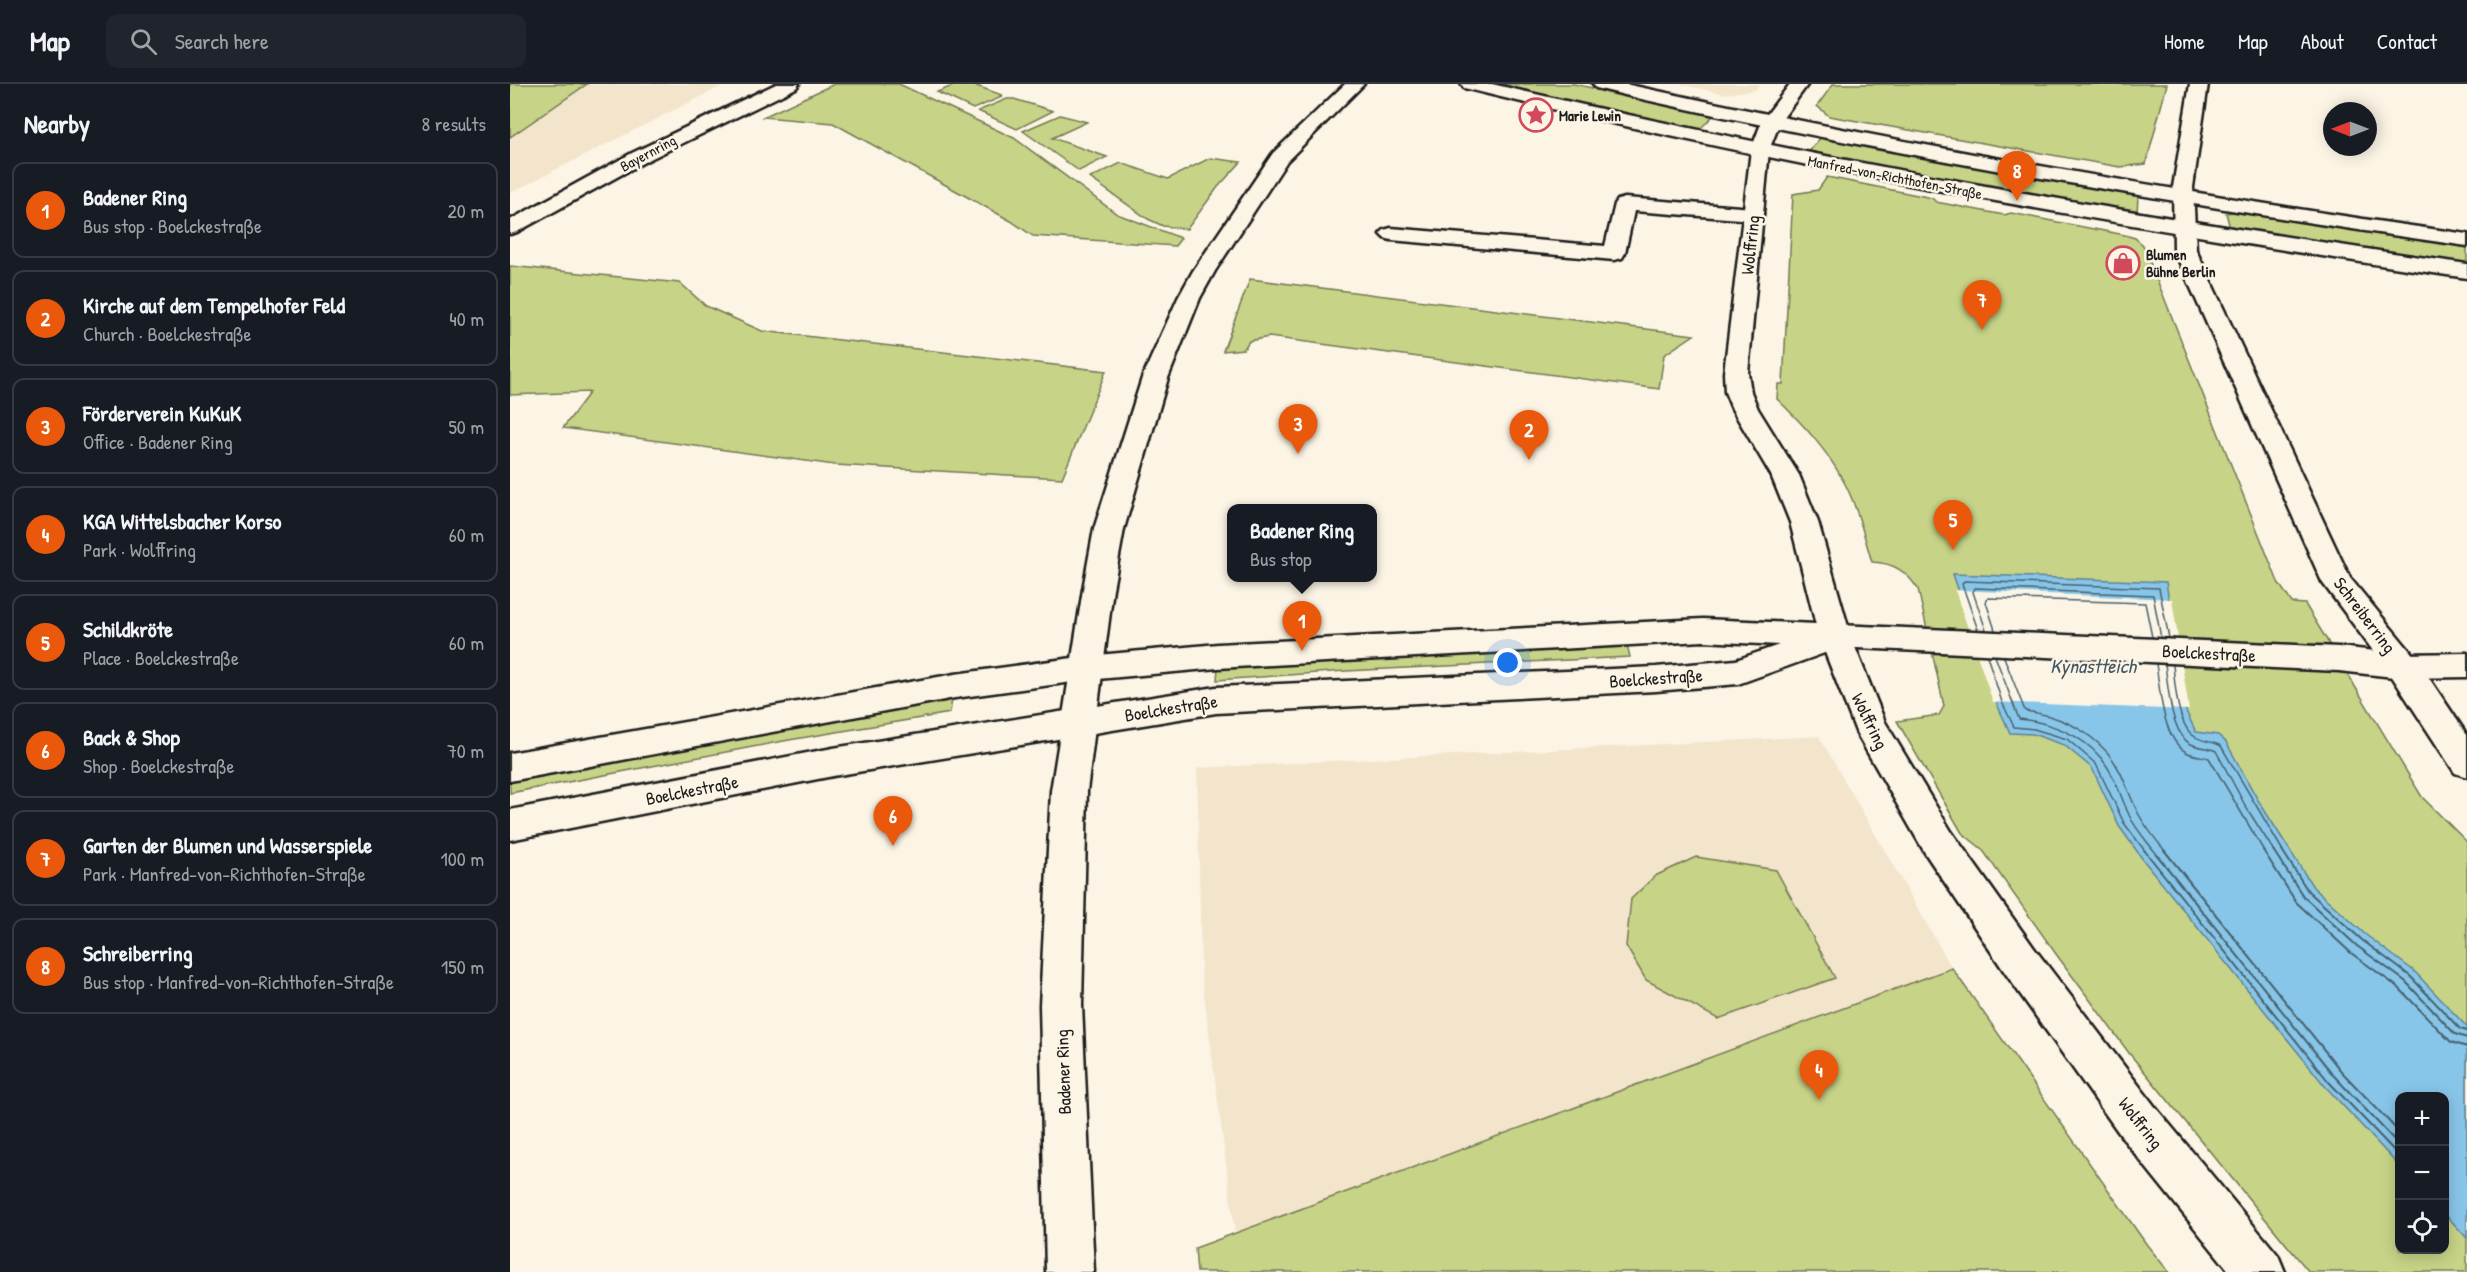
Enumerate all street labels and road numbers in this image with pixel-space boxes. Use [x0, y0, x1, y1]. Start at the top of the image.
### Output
street label: Bayernring [616, 129, 680, 177]
street label: Manfred-von-Richthofen-Straße [1806, 150, 1984, 204]
street label: Wolffring [1734, 214, 1766, 276]
street label: Schreiberring [2328, 572, 2402, 658]
street label: Boelckestraße [2162, 638, 2256, 668]
street label: Boelckestraße [1608, 662, 1704, 694]
street label: Boelckestraße [1123, 688, 1219, 728]
street label: Wolffring [1846, 689, 1894, 753]
street label: Boelckestraße [644, 769, 740, 811]
street label: Badener Ring [1049, 1029, 1077, 1115]
street label: Wolffring [2113, 1092, 2169, 1154]

